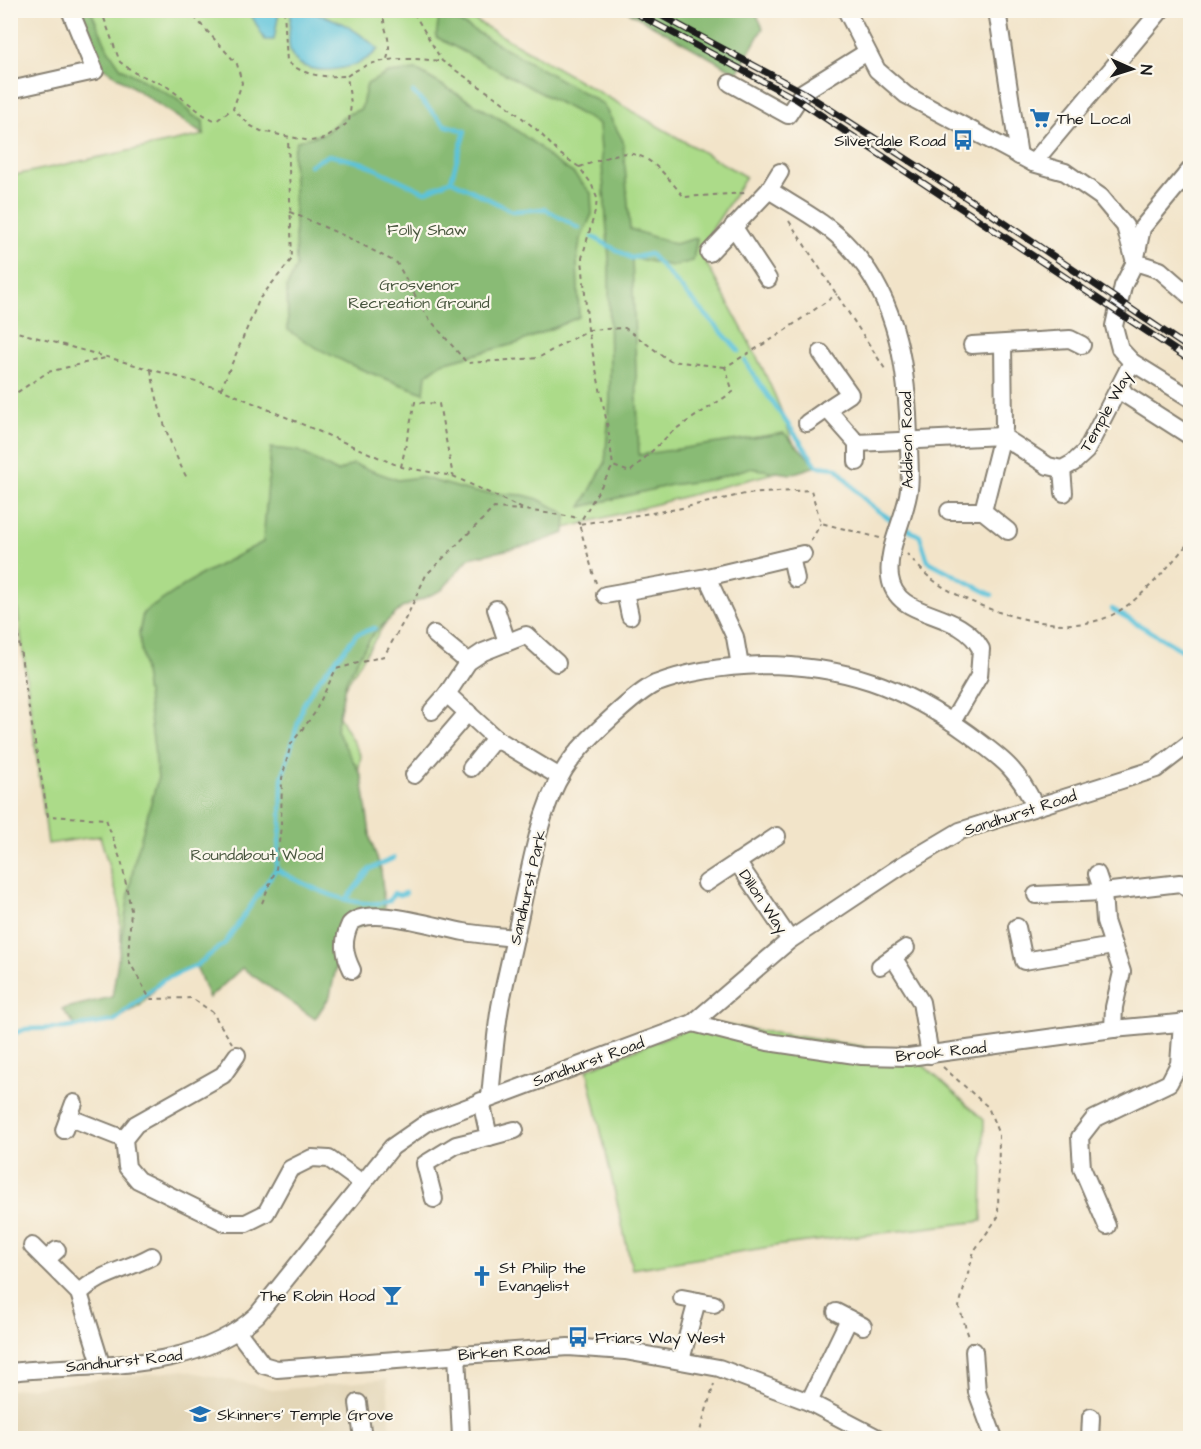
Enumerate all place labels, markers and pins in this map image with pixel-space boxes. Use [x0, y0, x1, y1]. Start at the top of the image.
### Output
supermarket icon: The Local [1028, 106, 1052, 130]
place label: The Local [1057, 108, 1131, 130]
bus stop icon: Silverdale Road [951, 128, 975, 152]
place label: Silverdale Road [834, 130, 946, 152]
place label: St Philip the Evangelist [499, 1257, 586, 1298]
church icon: St Philip the Evangelist [470, 1264, 494, 1288]
bar icon: The Robin Hood [380, 1283, 404, 1307]
place label: The Robin Hood [260, 1285, 375, 1307]
bus stop icon: Friars Way West [566, 1325, 590, 1349]
place label: Friars Way West [595, 1327, 726, 1350]
school or university icon: Skinners' Temple Grove [188, 1402, 212, 1426]
place label: Skinners' Temple Grove [217, 1404, 394, 1426]

